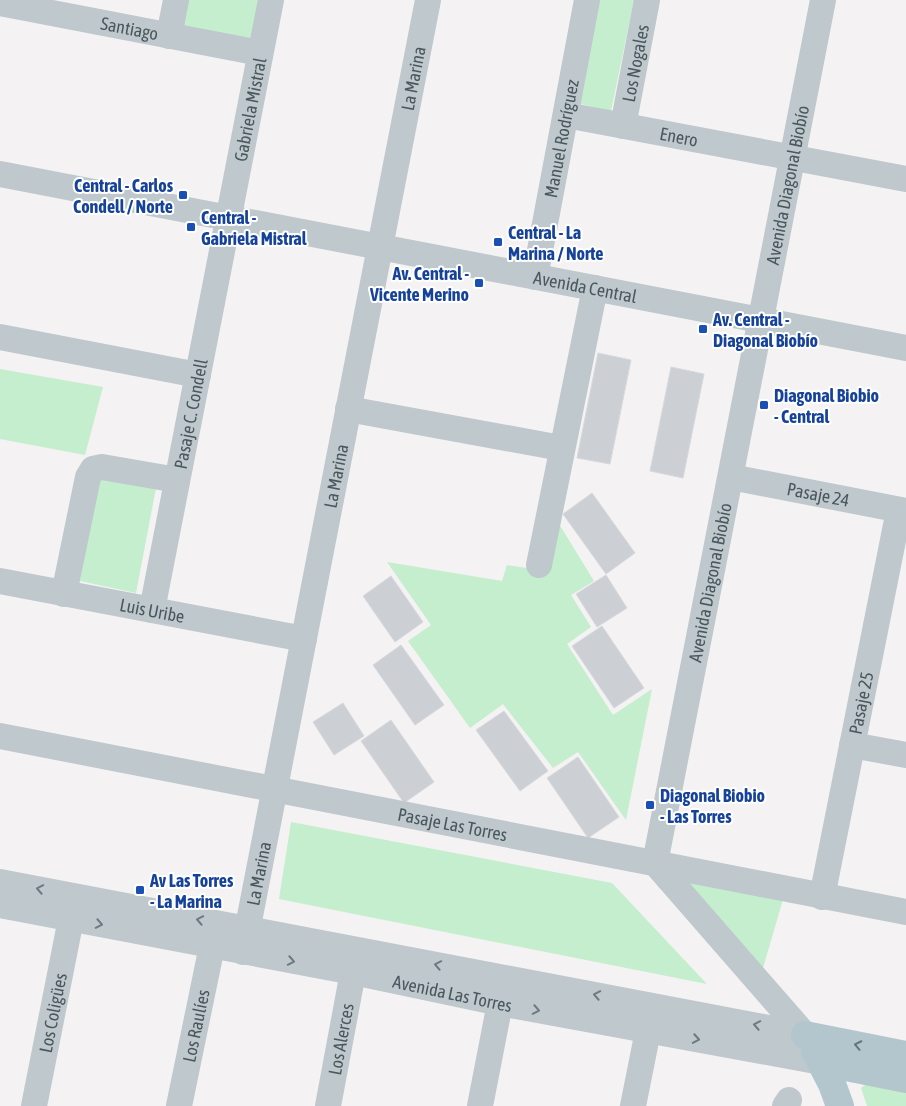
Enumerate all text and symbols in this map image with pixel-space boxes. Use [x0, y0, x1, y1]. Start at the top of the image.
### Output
street label: Santiago [99, 12, 160, 44]
street label: Los Nogales [617, 23, 653, 104]
street label: La Marina [396, 45, 429, 112]
street label: Gabriela Mistral [229, 55, 270, 163]
street label: Manuel Rodríguez [540, 77, 582, 199]
street label: Avenida Diagonal Biobío [761, 104, 813, 266]
street label: Enero [658, 122, 700, 150]
place label: Central - Carlos Condell / Norte [73, 175, 174, 217]
marker: Central - Carlos Condell / Norte [177, 189, 189, 201]
place label: Central - Gabriela Mistral [201, 207, 307, 249]
marker: Central - Gabriela Mistral [185, 221, 197, 233]
place label: Central - La Marina / Norte [508, 222, 603, 264]
marker: Central - La Marina / Norte [492, 236, 504, 248]
place label: Av. Central - Vicente Merino [369, 263, 469, 305]
street label: Avenida Central [532, 266, 639, 307]
marker: Av. Central - Vicente Merino [473, 277, 485, 289]
place label: Av. Central - Diagonal Biobío [712, 309, 818, 351]
marker: Av. Central - Diagonal Biobío [697, 323, 709, 335]
street label: Pasaje C. Condell [169, 357, 211, 471]
place label: Diagonal Biobio - Central [774, 385, 879, 427]
marker: Diagonal Biobio - Central [758, 399, 770, 411]
street label: La Marina [319, 442, 352, 510]
street label: Pasaje 24 [785, 478, 851, 510]
street label: Avenida Diagonal Biobío [684, 501, 735, 664]
street label: Luis Uribe [118, 594, 186, 626]
street label: Pasaje 25 [844, 670, 877, 736]
place label: Diagonal Biobio - Las Torres [660, 785, 765, 827]
marker: Diagonal Biobio - Las Torres [644, 799, 656, 811]
street label: Pasaje Las Torres [396, 803, 509, 845]
street label: La Marina [242, 840, 275, 907]
place label: Av Las Torres - La Marina [149, 870, 234, 912]
marker: Av Las Torres - La Marina [134, 884, 146, 896]
one-way arrow [36, 885, 45, 895]
one-way arrow [195, 916, 204, 926]
one-way arrow [95, 918, 104, 929]
one-way arrow [287, 955, 296, 965]
one-way arrow [433, 961, 442, 971]
street label: Avenida Las Torres [391, 970, 514, 1016]
street label: Los Coligües [34, 971, 71, 1054]
street label: Los Raulíes [178, 987, 213, 1064]
one-way arrow [593, 991, 602, 1001]
street label: Los Alerces [324, 1002, 357, 1077]
one-way arrow [532, 1004, 541, 1014]
one-way arrow [753, 1021, 762, 1031]
one-way arrow [692, 1034, 700, 1044]
one-way arrow [854, 1040, 863, 1051]

